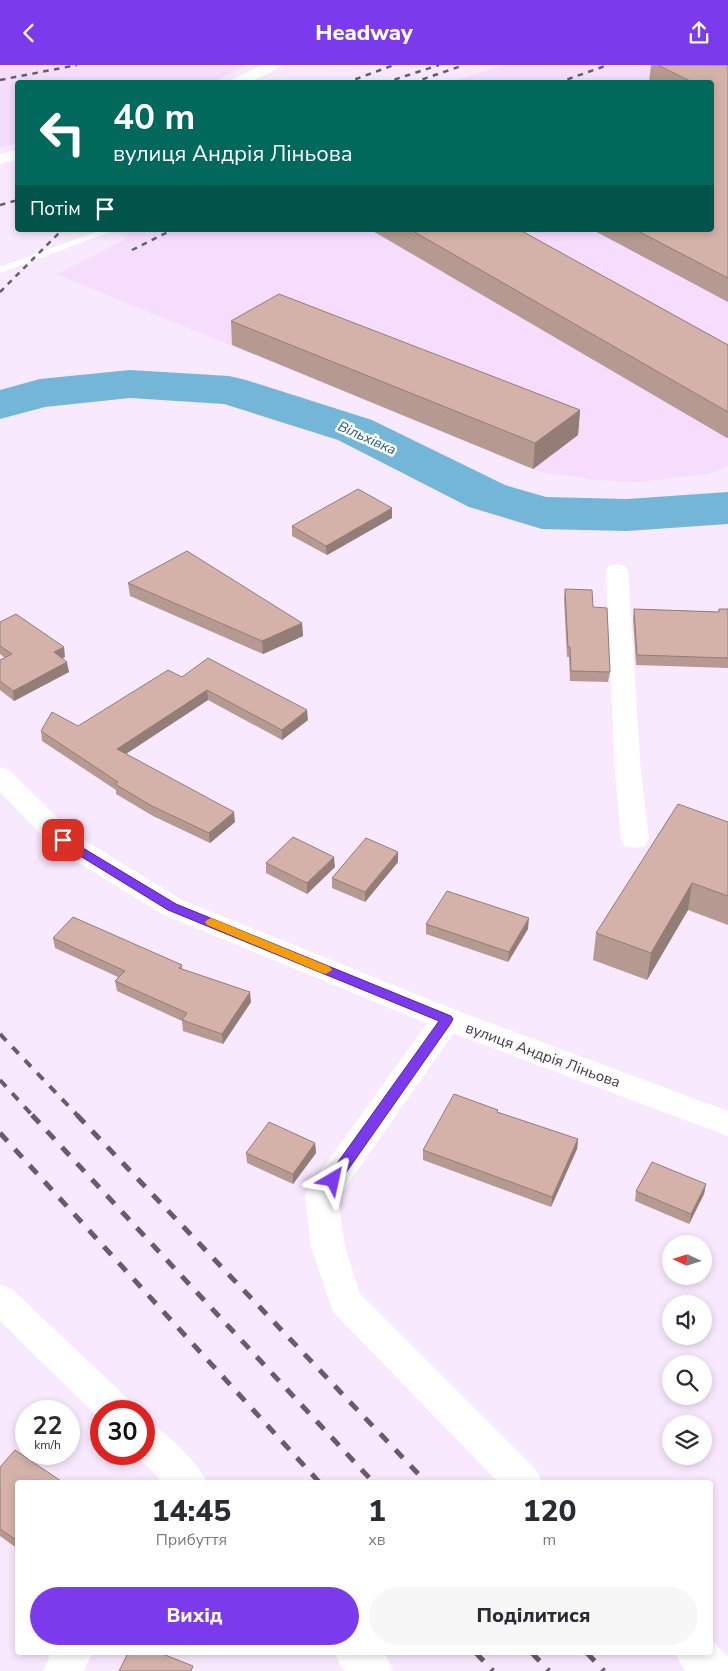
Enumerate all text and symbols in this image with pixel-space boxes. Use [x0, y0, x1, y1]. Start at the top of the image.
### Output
text: Headway [315, 18, 413, 48]
icon: back [15, 19, 43, 47]
icon: share [685, 19, 713, 47]
text: 40 m [113, 94, 195, 141]
icon: left [30, 100, 95, 165]
text: вулиця Андрія Ліньова [113, 139, 353, 169]
icon: arrive [91, 195, 119, 223]
text: Потім [30, 196, 81, 222]
water label: Вільхівка [335, 417, 399, 459]
pin [42, 819, 84, 861]
icon: arrive [49, 826, 77, 854]
street label: вулиця Андрія Ліньова [463, 1018, 623, 1092]
position arrow [306, 1153, 358, 1205]
north arrow [662, 1235, 712, 1285]
map controls [662, 1235, 712, 1465]
button: sound [662, 1295, 712, 1345]
button: search [662, 1355, 712, 1405]
speed limit sign: 30 [90, 1400, 155, 1465]
text: 22 [32, 1409, 63, 1443]
button: layers [662, 1415, 712, 1465]
text: km/h [34, 1437, 61, 1453]
text: 14:45 [152, 1491, 231, 1532]
text: 1 [368, 1491, 386, 1532]
text: 120 [522, 1491, 576, 1532]
text: Прибуття [156, 1529, 227, 1551]
text: хв [368, 1529, 386, 1551]
text: m [543, 1529, 556, 1551]
button: Вихід [30, 1587, 359, 1645]
button: Поділитися [369, 1587, 698, 1645]

